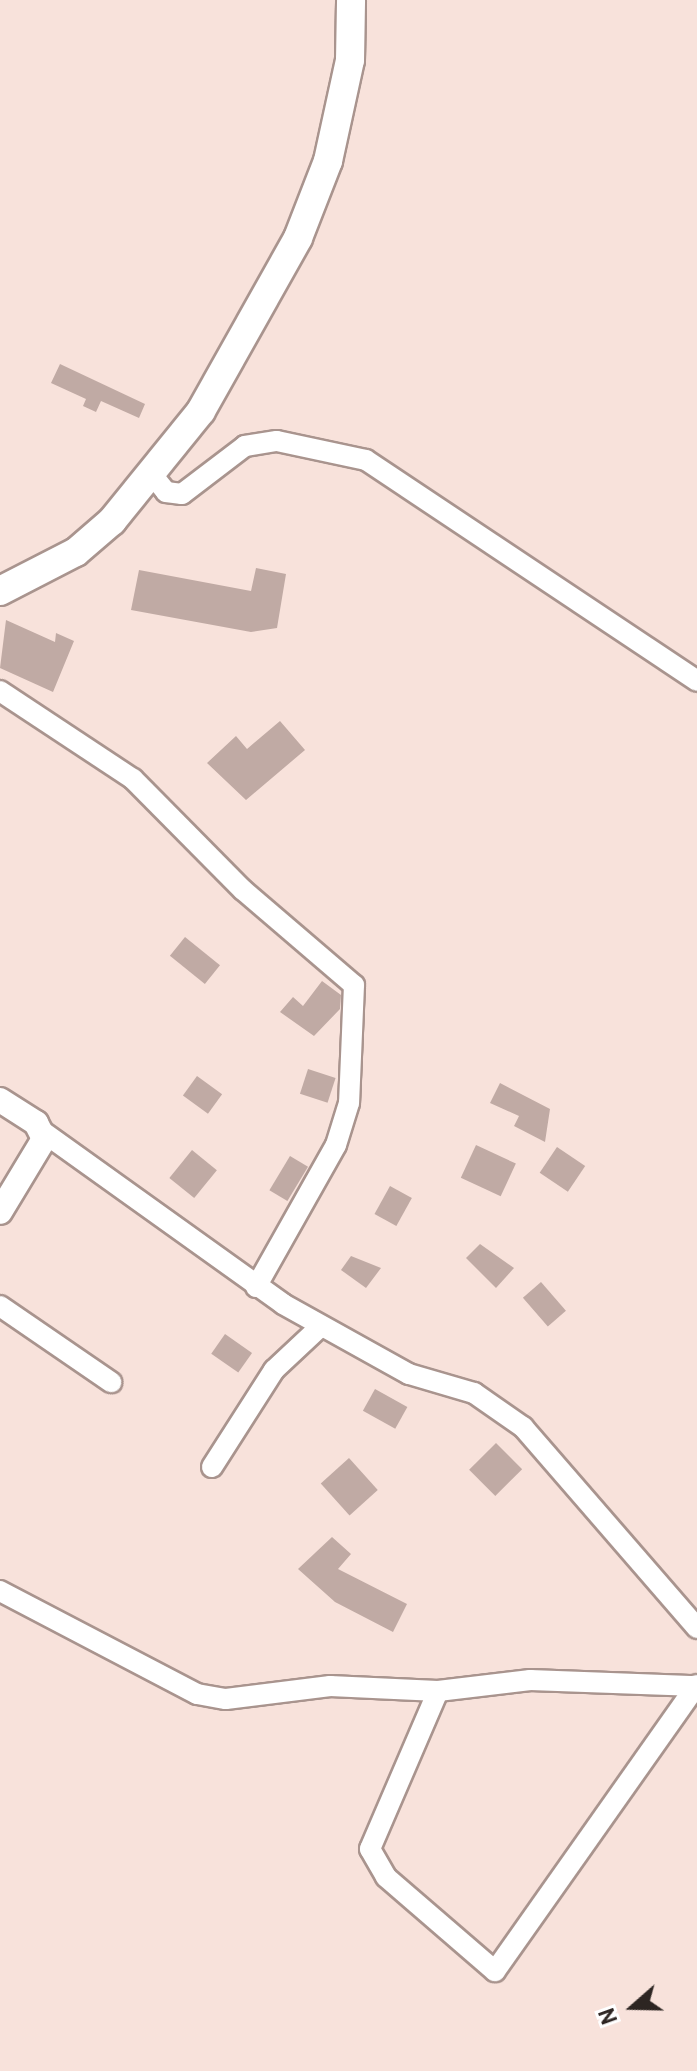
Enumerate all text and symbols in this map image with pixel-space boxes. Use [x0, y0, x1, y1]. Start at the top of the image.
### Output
north arrow [593, 1967, 673, 2047]
text: N [595, 2003, 625, 2027]

